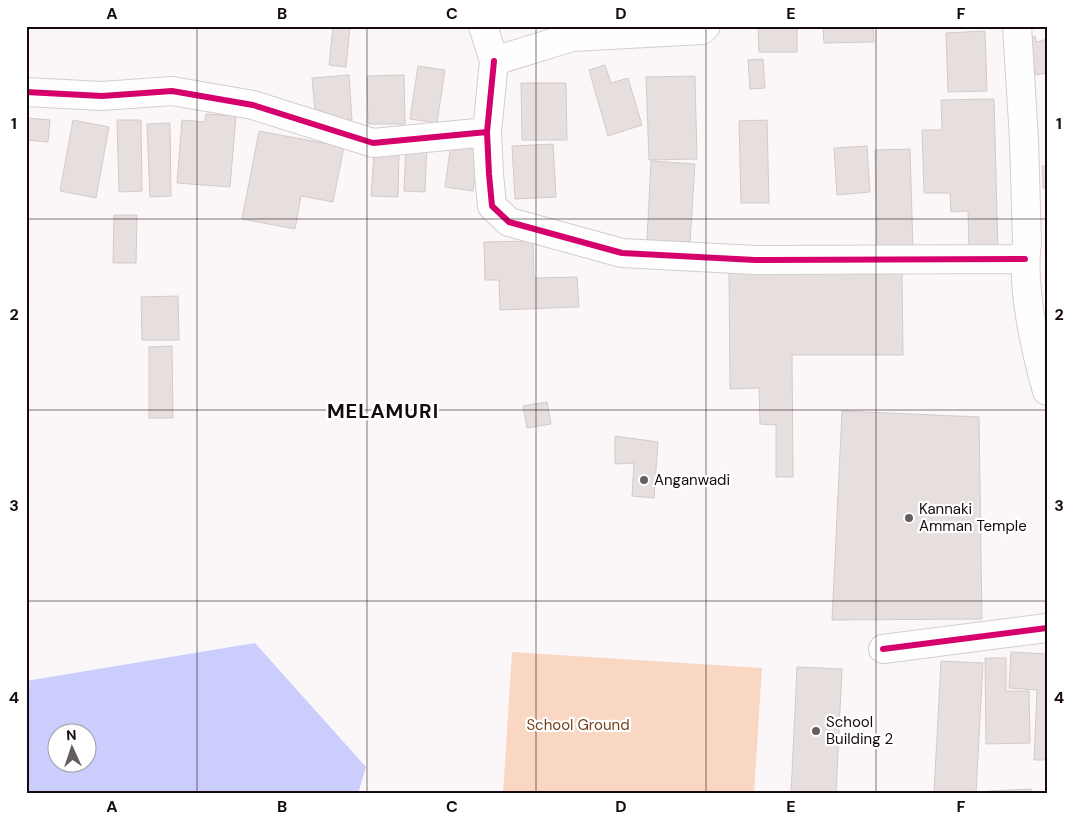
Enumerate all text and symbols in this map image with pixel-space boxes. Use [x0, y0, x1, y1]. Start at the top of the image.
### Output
text: A [106, 3, 118, 24]
text: B [277, 3, 287, 24]
text: C [446, 3, 458, 24]
text: D [615, 3, 627, 24]
text: E [786, 3, 796, 24]
text: F [957, 3, 966, 24]
text: 1 [11, 113, 17, 134]
text: 1 [1056, 113, 1062, 134]
text: 2 [9, 304, 19, 325]
text: 2 [1054, 304, 1064, 325]
district label: MELAMURI [327, 398, 439, 424]
place label: Anganwadi [654, 470, 730, 490]
marker: Anganwadi [638, 474, 650, 486]
text: 3 [9, 495, 19, 516]
text: 3 [1054, 495, 1064, 516]
place label: Kannaki Amman Temple [919, 499, 1027, 536]
marker: Kannaki Amman Temple [903, 512, 915, 524]
text: 4 [9, 687, 19, 708]
text: 4 [1054, 687, 1064, 708]
place label: School Building 2 [826, 712, 893, 749]
park label: School Ground [526, 715, 630, 735]
north arrow [48, 722, 98, 772]
marker: School Building 2 [810, 725, 822, 737]
text: N [66, 726, 77, 744]
text: A [106, 796, 118, 817]
text: B [277, 796, 287, 817]
text: C [446, 796, 458, 817]
text: D [615, 796, 627, 817]
text: E [786, 796, 796, 817]
text: F [957, 796, 966, 817]

